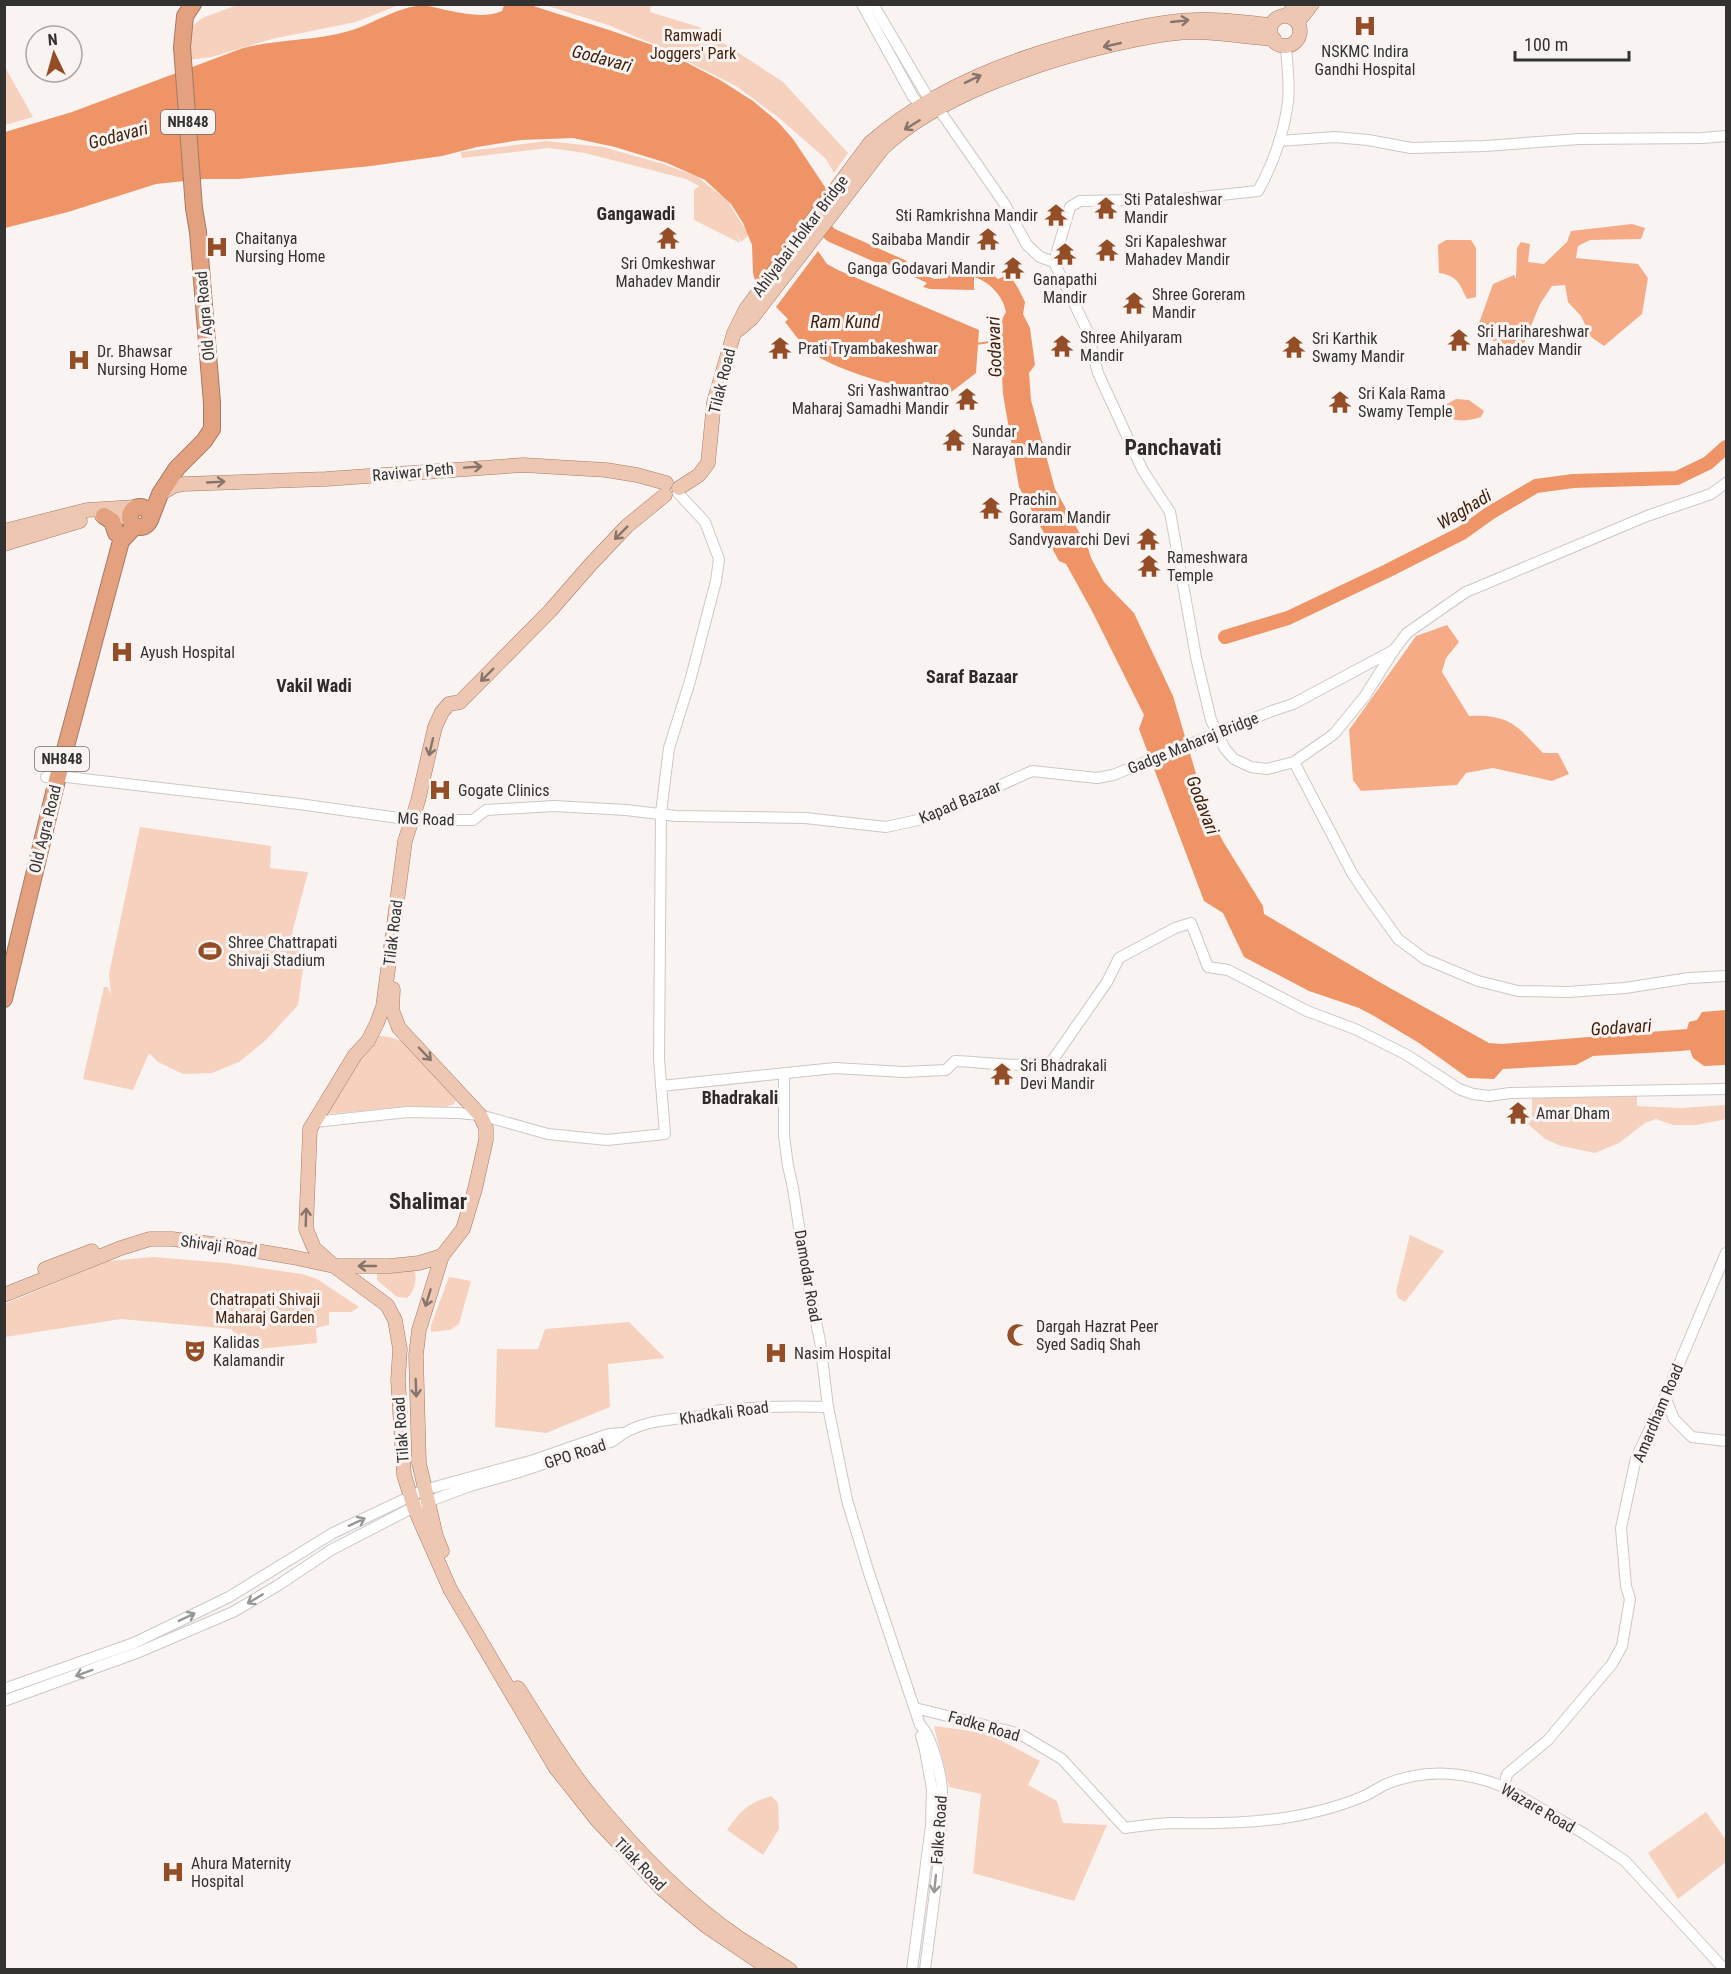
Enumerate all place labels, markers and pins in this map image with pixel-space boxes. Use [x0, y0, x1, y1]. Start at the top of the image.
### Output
hospital icon: NSKMC Indira Gandhi Hospital [1352, 13, 1378, 39]
place label: NSKMC Indira Gandhi Hospital [1315, 42, 1415, 79]
place label: Sti Pataleshwar Mandir [1124, 190, 1222, 227]
temple icon: Sti Pataleshwar Mandir [1093, 195, 1119, 221]
temple icon: Sti Ramkrishna Mandir [1043, 202, 1069, 228]
place label: Sti Ramkrishna Mandir [896, 206, 1038, 225]
temple icon: Sri Omkeshwar Mahadev Mandir [655, 225, 681, 251]
temple icon: Saibaba Mandir [975, 226, 1001, 252]
place label: Chaitanya Nursing Home [235, 229, 325, 266]
place label: Saibaba Mandir [872, 230, 970, 249]
place label: Sri Kapaleshwar Mahadev Mandir [1125, 232, 1230, 269]
hospital icon: Chaitanya Nursing Home [204, 234, 230, 260]
temple icon: Sri Kapaleshwar Mahadev Mandir [1094, 237, 1120, 263]
temple icon: Ganapathi Mandir [1052, 241, 1078, 267]
place label: Sri Omkeshwar Mahadev Mandir [616, 254, 721, 291]
temple icon: Ganga Godavari Mandir [1000, 255, 1026, 281]
place label: Ganga Godavari Mandir [847, 259, 995, 278]
place label: Ganapathi Mandir [1033, 270, 1097, 307]
place label: Shree Goreram Mandir [1152, 285, 1245, 322]
temple icon: Shree Goreram Mandir [1121, 290, 1147, 316]
place label: Sri Harihareshwar Mahadev Mandir [1477, 322, 1589, 359]
temple icon: Sri Harihareshwar Mahadev Mandir [1446, 327, 1472, 353]
place label: Shree Ahilyaram Mandir [1080, 328, 1182, 365]
place label: Sri Karthik Swamy Mandir [1312, 329, 1405, 366]
temple icon: Shree Ahilyaram Mandir [1049, 333, 1075, 359]
temple icon: Sri Karthik Swamy Mandir [1281, 334, 1307, 360]
temple icon: Prati Tryambakeshwar [767, 335, 793, 361]
place label: Prati Tryambakeshwar [798, 339, 938, 358]
place label: Dr. Bhawsar Nursing Home [97, 342, 187, 379]
hospital icon: Dr. Bhawsar Nursing Home [66, 347, 92, 373]
place label: Sri Yashwantrao Maharaj Samadhi Mandir [792, 381, 949, 418]
place label: Sri Kala Rama Swamy Temple [1358, 384, 1453, 421]
temple icon: Sri Yashwantrao Maharaj Samadhi Mandir [954, 386, 980, 412]
temple icon: Sri Kala Rama Swamy Temple [1327, 389, 1353, 415]
place label: Sundar Narayan Mandir [972, 422, 1071, 459]
temple icon: Sundar Narayan Mandir [941, 427, 967, 453]
place label: Prachin Goraram Mandir [1009, 490, 1111, 527]
temple icon: Prachin Goraram Mandir [978, 495, 1004, 521]
temple icon: Sandvyavarchi Devi [1135, 526, 1161, 552]
place label: Sandvyavarchi Devi [1009, 530, 1130, 549]
place label: Rameshwara Temple [1167, 548, 1248, 585]
temple icon: Rameshwara Temple [1136, 553, 1162, 579]
hospital icon: Ayush Hospital [109, 639, 135, 665]
place label: Ayush Hospital [140, 643, 235, 662]
hospital icon: Gogate Clinics [427, 777, 453, 803]
place label: Gogate Clinics [458, 781, 549, 800]
place label: Shree Chattrapati Shivaji Stadium [228, 933, 338, 970]
sports icon: Shree Chattrapati Shivaji Stadium [197, 938, 223, 964]
place label: Sri Bhadrakali Devi Mandir [1020, 1056, 1107, 1093]
temple icon: Sri Bhadrakali Devi Mandir [989, 1061, 1015, 1087]
temple icon: Amar Dham [1505, 1100, 1531, 1126]
place label: Amar Dham [1536, 1104, 1610, 1123]
place label: Dargah Hazrat Peer Syed Sadiq Shah [1036, 1317, 1158, 1354]
mosque icon: Dargah Hazrat Peer Syed Sadiq Shah [1005, 1322, 1031, 1348]
place label: Kalidas Kalamandir [213, 1333, 285, 1370]
theatre icon: Kalidas Kalamandir [182, 1338, 208, 1364]
hospital icon: Nasim Hospital [763, 1340, 789, 1366]
place label: Nasim Hospital [794, 1344, 891, 1363]
place label: Ahura Maternity Hospital [191, 1854, 292, 1891]
hospital icon: Ahura Maternity Hospital [160, 1859, 186, 1885]

